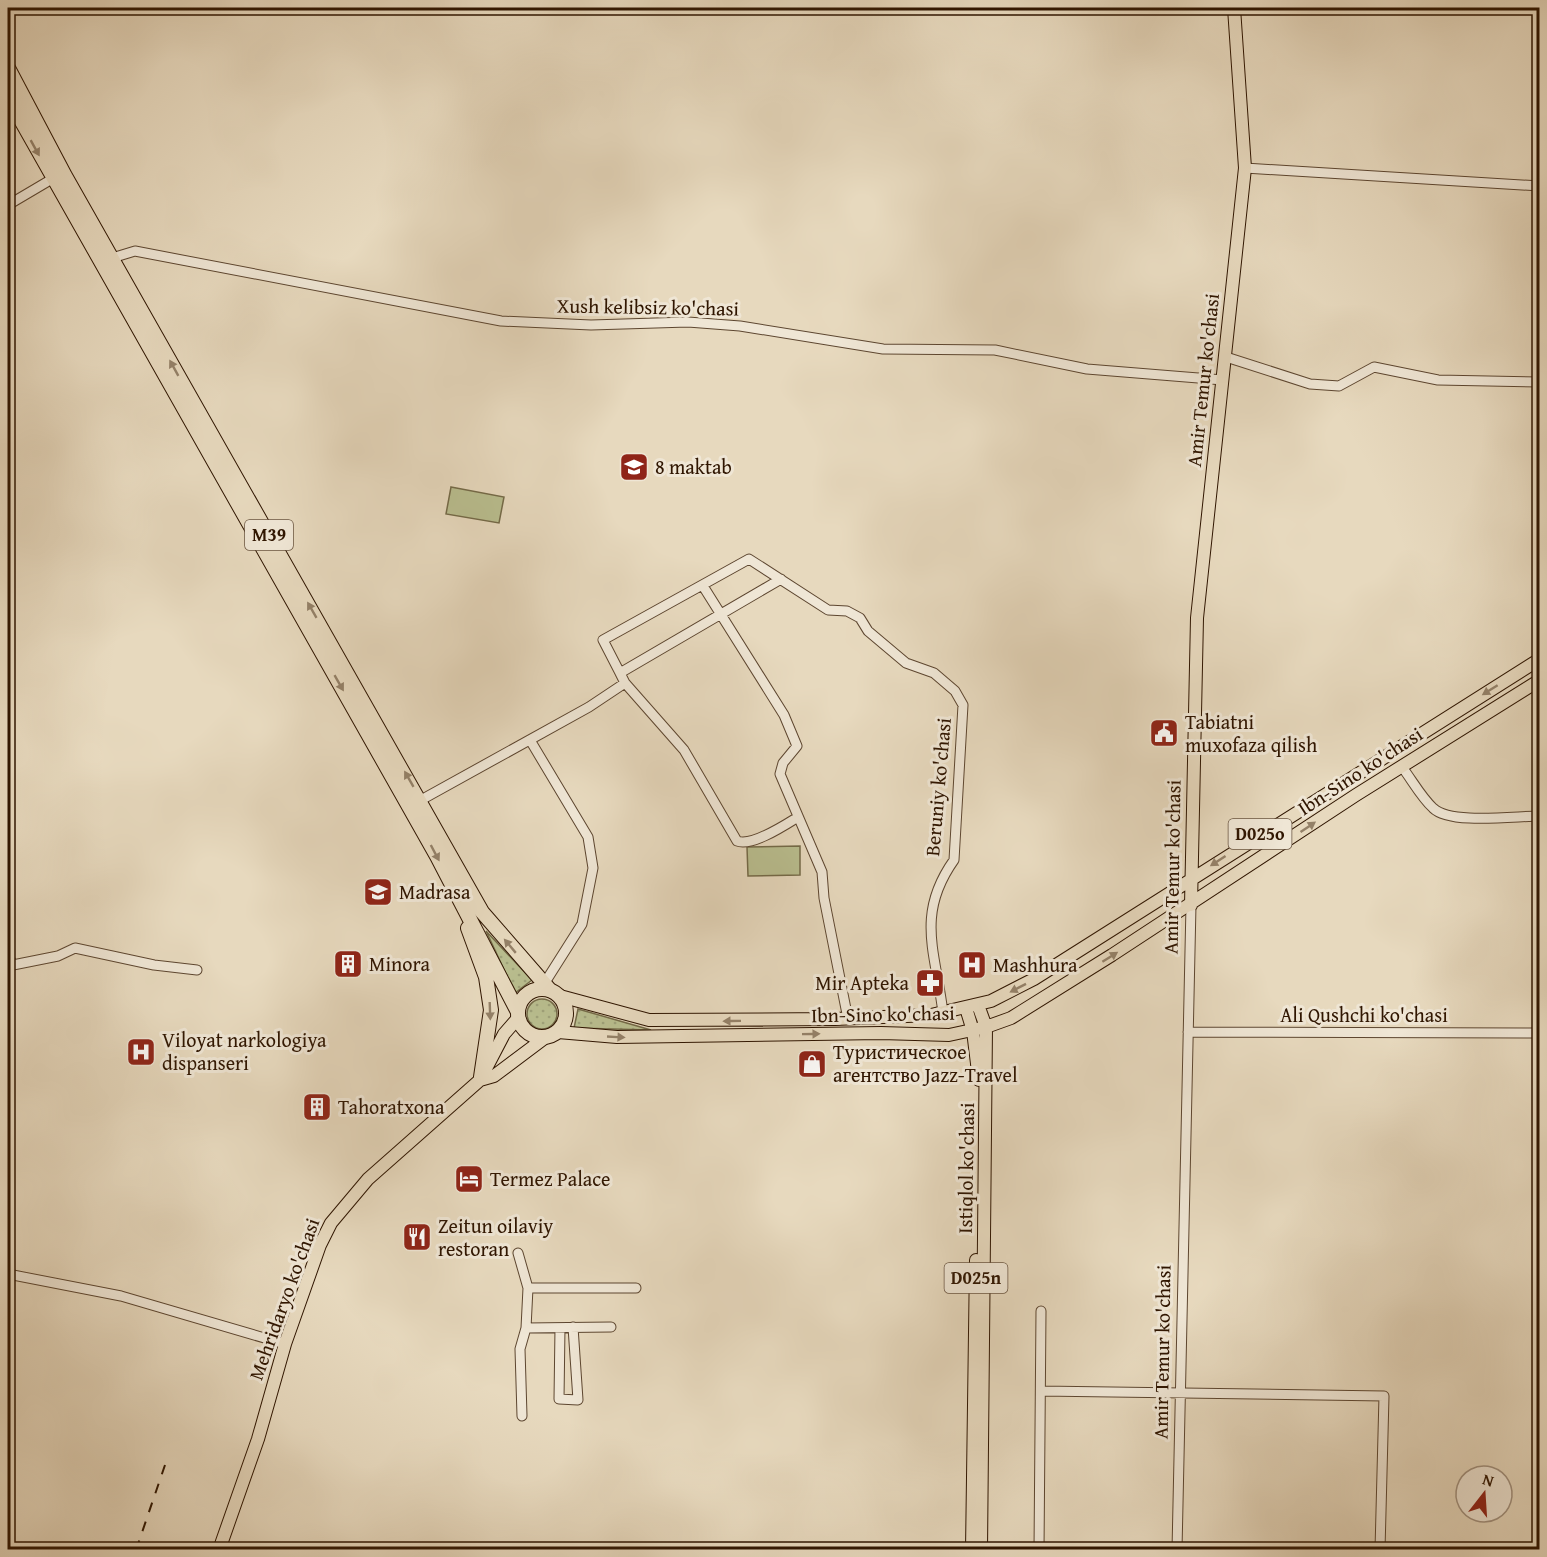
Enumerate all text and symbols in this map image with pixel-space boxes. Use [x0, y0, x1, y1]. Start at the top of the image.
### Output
one-way arrow [30, 140, 40, 157]
street label: Xush kelibsiz ko'chasi [557, 290, 740, 323]
street label: Amir Temur ko'chasi [1179, 291, 1226, 468]
one-way arrow [169, 359, 179, 376]
school or university icon: 8 maktab [618, 451, 650, 483]
place label: 8 maktab [655, 452, 732, 481]
road number: M39 [245, 520, 293, 550]
one-way arrow [307, 602, 317, 619]
one-way arrow [333, 675, 343, 692]
one-way arrow [1482, 684, 1498, 695]
place label: Tabiatni muxofaza qilish [1185, 707, 1317, 759]
street label: Beruniy ko'chasi [917, 716, 958, 857]
public building icon: Tabiatni muxofaza qilish [1148, 717, 1180, 749]
street label: Ibn-Sino ko'chasi [1292, 719, 1428, 822]
one-way arrow [404, 771, 414, 788]
street label: Amir Temur ko'chasi [1155, 779, 1188, 954]
road number: D025o [1228, 819, 1292, 849]
one-way arrow [1300, 822, 1316, 833]
one-way arrow [430, 845, 440, 862]
one-way arrow [1210, 855, 1226, 866]
school or university icon: Madrasa [362, 876, 394, 908]
place label: Madrasa [399, 877, 471, 906]
one-way arrow [503, 938, 516, 954]
building icon: Minora [332, 948, 364, 980]
place label: Minora [369, 949, 430, 978]
hospital icon: Mashhura [956, 949, 988, 981]
place label: Mashhura [993, 950, 1078, 979]
one-way arrow [1102, 951, 1118, 962]
pharmacy icon: Mir Apteka [914, 967, 946, 999]
place label: Mir Apteka [815, 968, 910, 997]
one-way arrow [1009, 982, 1027, 992]
street label: Ibn-Sino ko'chasi [811, 998, 955, 1029]
street label: Ali Qushchi ko'chasi [1280, 1000, 1448, 1029]
one-way arrow [485, 1001, 495, 1020]
one-way arrow [723, 1016, 742, 1026]
place label: Viloyat narkologiya dispanseri [162, 1025, 327, 1077]
one-way arrow [801, 1029, 820, 1039]
one-way arrow [606, 1032, 625, 1041]
hospital icon: Viloyat narkologiya dispanseri [125, 1036, 157, 1068]
place label: Туристическое агентство Jazz-Travel [833, 1037, 1018, 1089]
shop icon: Туристическое агентство Jazz-Travel [796, 1048, 828, 1080]
building icon: Tahoratxona [301, 1091, 333, 1123]
place label: Tahoratxona [338, 1092, 445, 1121]
street label: Istiqlol ko'chasi [950, 1102, 981, 1234]
hotel icon: Termez Palace [453, 1163, 485, 1195]
place label: Termez Palace [490, 1164, 610, 1193]
place label: Zeitun oilaviy restoran [438, 1211, 553, 1263]
street label: Мehridaryo ko'chasi [241, 1213, 326, 1384]
restaurant icon: Zeitun oilaviy restoran [401, 1221, 433, 1253]
road number: D025n [944, 1263, 1008, 1293]
street label: Amir Temur ko'chasi [1145, 1264, 1178, 1439]
north arrow [1454, 1464, 1514, 1524]
text: N [1480, 1467, 1497, 1493]

